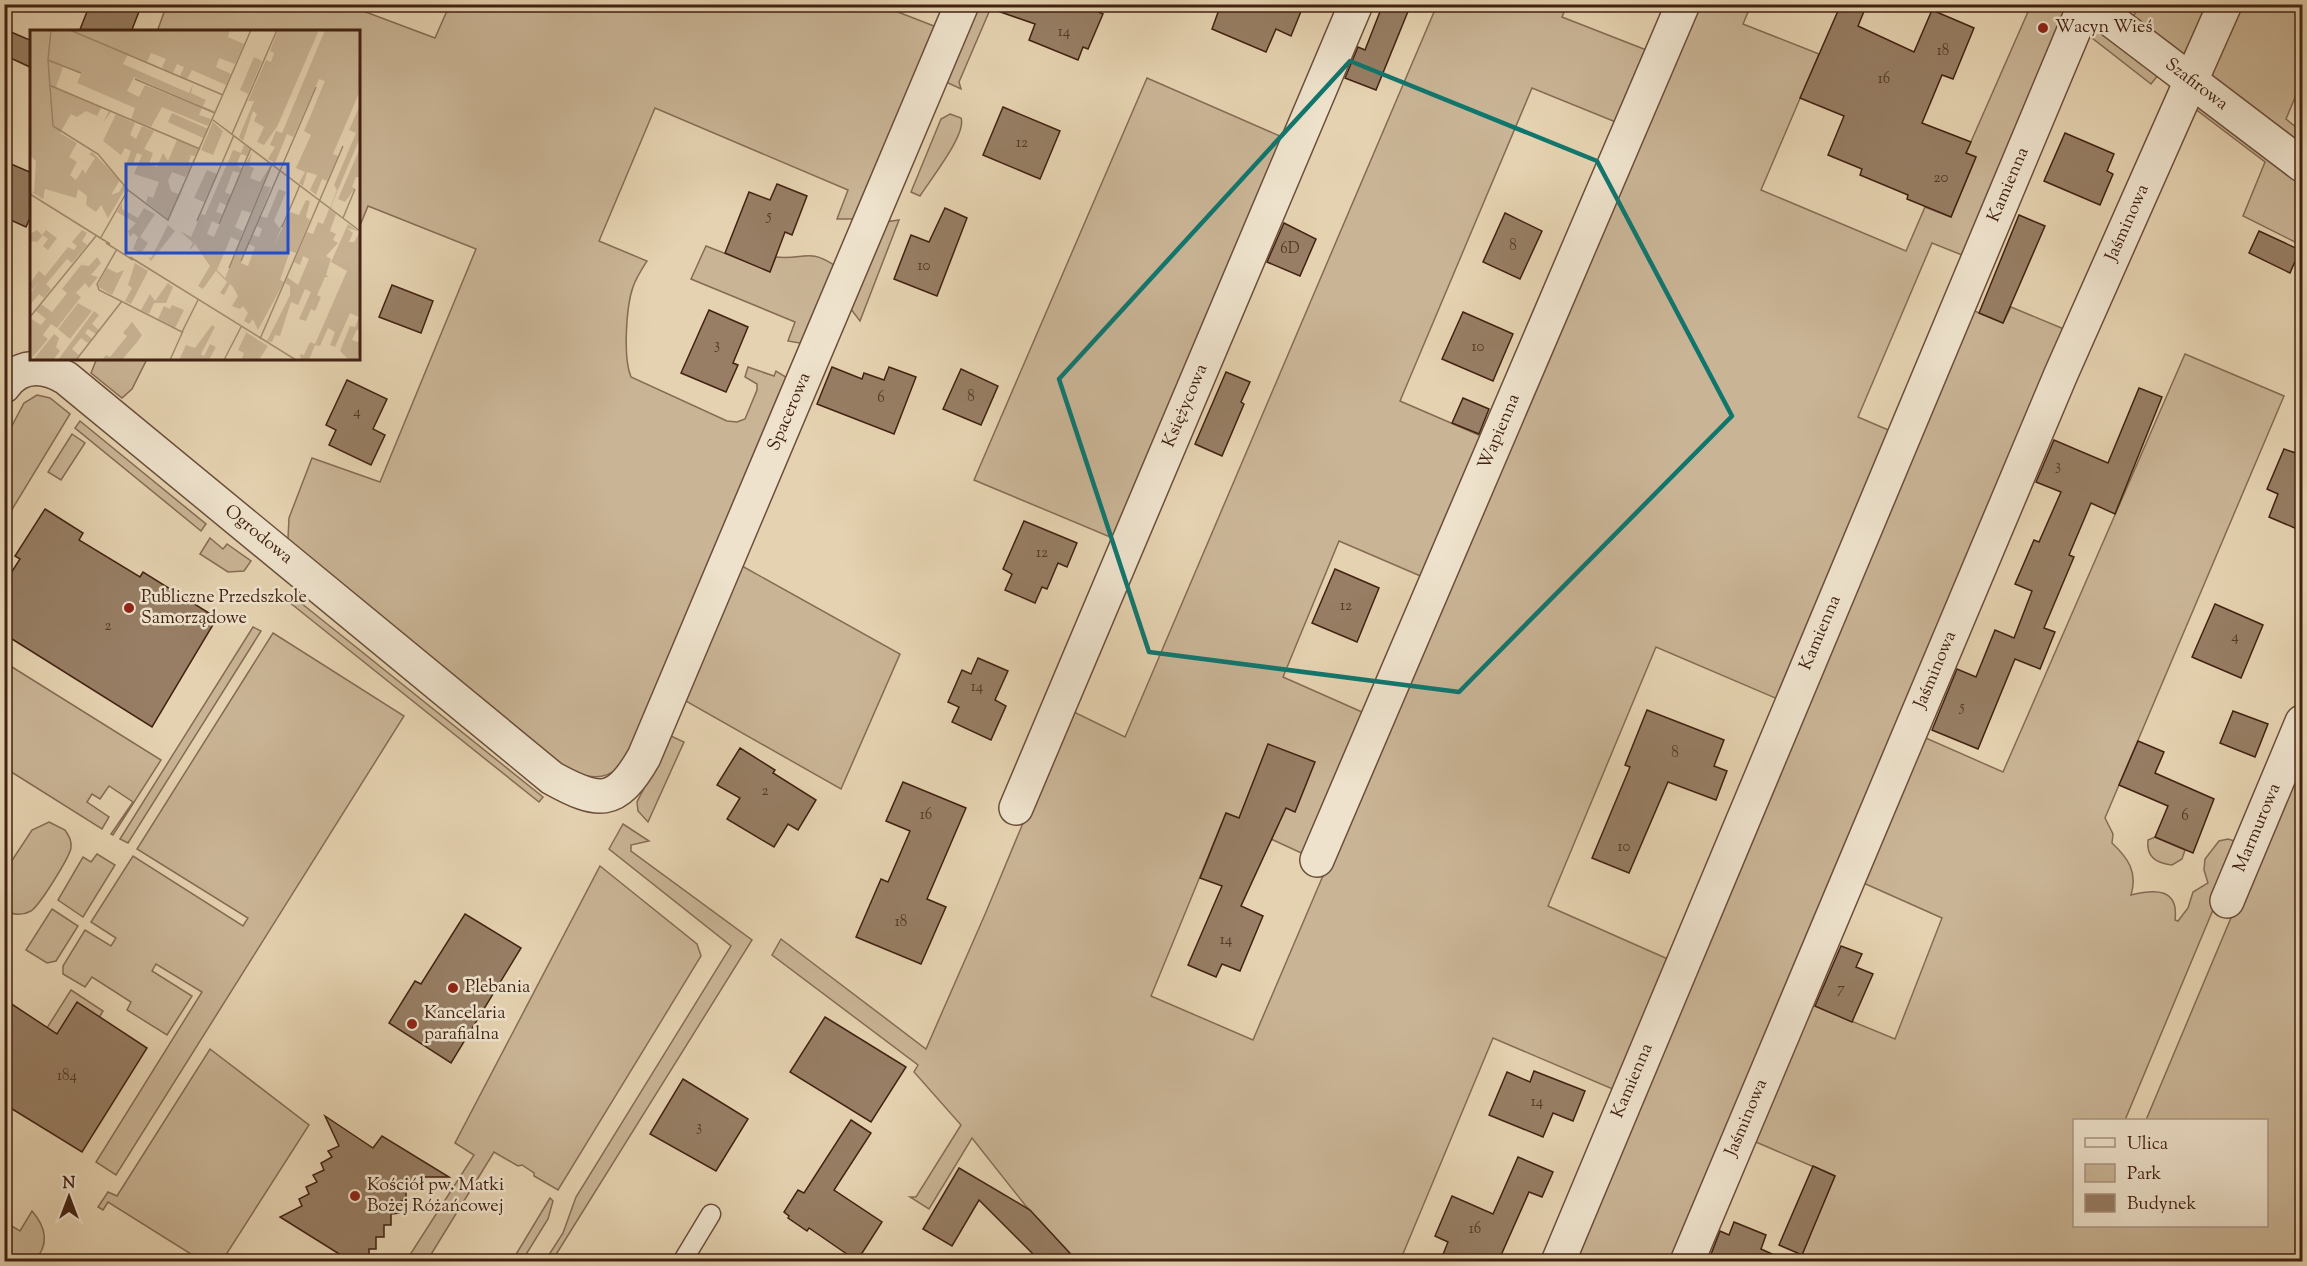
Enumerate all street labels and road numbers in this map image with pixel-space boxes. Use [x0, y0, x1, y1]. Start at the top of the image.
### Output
street label: Szafirowa [2159, 53, 2233, 117]
street label: Kamienna [1982, 143, 2036, 227]
street label: Jaśminowa [2099, 180, 2157, 267]
street label: Księżycowa [1157, 360, 1215, 452]
street label: Spacerowa [762, 369, 818, 455]
street label: Wapienna [1472, 390, 1528, 474]
street label: Ogrodowa [218, 499, 298, 571]
street label: Kamienna [1794, 591, 1848, 675]
street label: Jaśminowa [1908, 627, 1964, 714]
street label: Marmurowa [2228, 780, 2288, 876]
street label: Kamienna [1606, 1039, 1660, 1123]
street label: Jaśminowa [1719, 1075, 1775, 1162]

